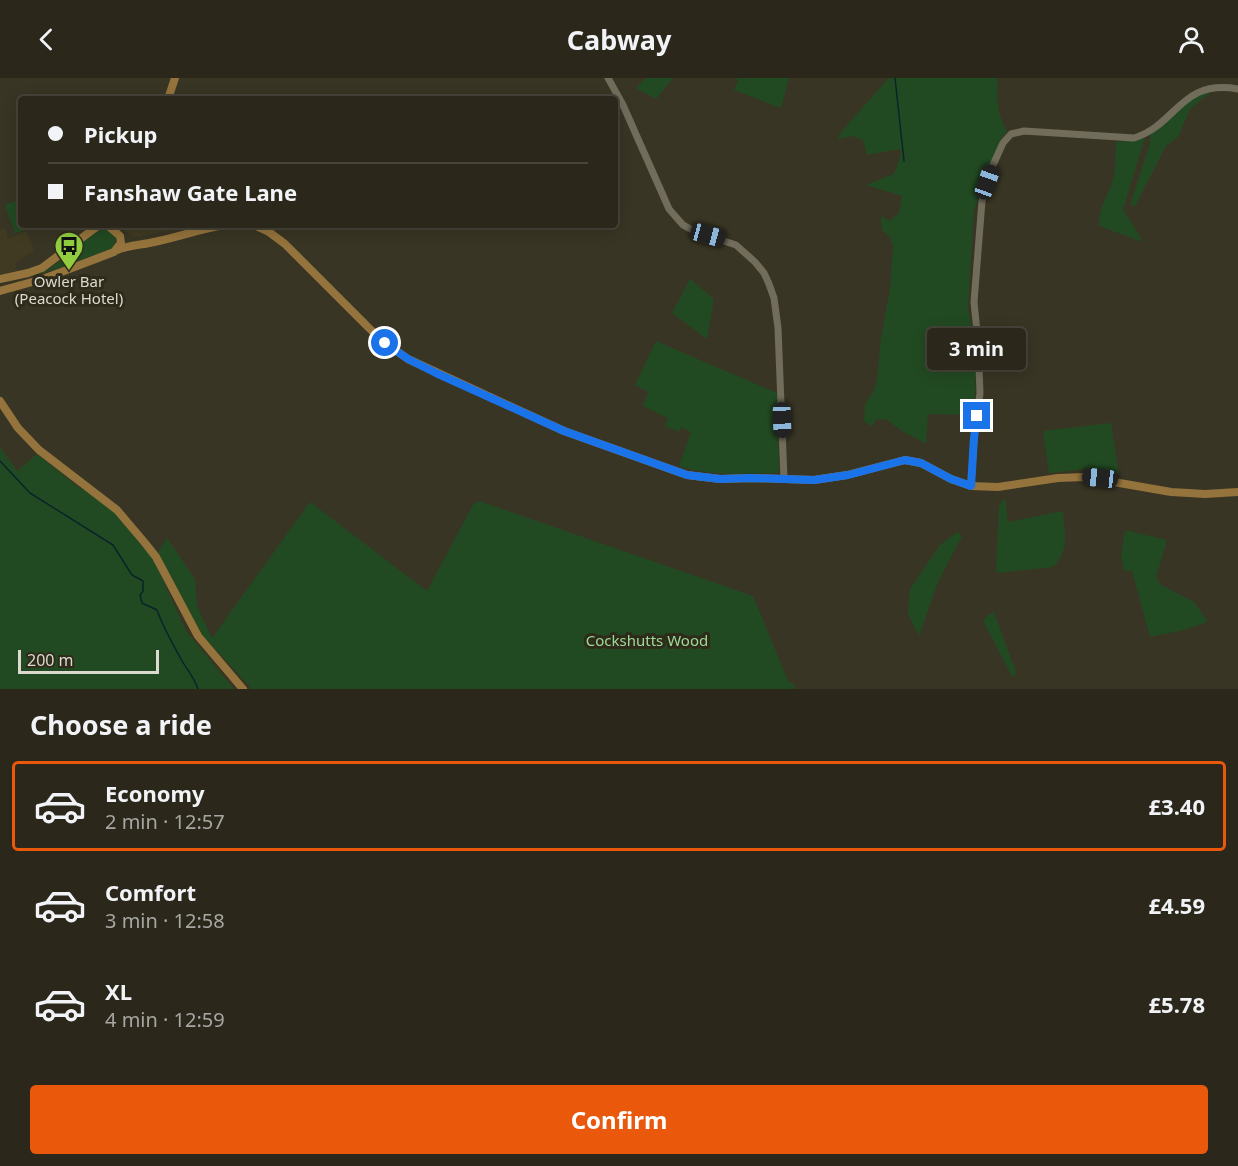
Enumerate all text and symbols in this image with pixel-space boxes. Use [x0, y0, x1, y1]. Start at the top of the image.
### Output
text: Cabway [567, 21, 671, 58]
icon: back [30, 23, 63, 56]
icon: person [1175, 23, 1208, 56]
text: Pickup [84, 119, 157, 149]
car [972, 162, 1002, 202]
text: Fanshaw Gate Lane [84, 177, 297, 207]
car [688, 222, 728, 248]
bus stop icon: Owler Bar (Peacock Hotel) [53, 230, 85, 272]
place label: Owler Bar (Peacock Hotel) [15, 271, 123, 308]
route start [371, 329, 398, 356]
callout: 3 min [928, 329, 1026, 371]
text: 3 min [949, 335, 1004, 362]
car [772, 402, 792, 438]
route end [963, 402, 990, 429]
car [1081, 467, 1119, 489]
park label: Cockshutts Wood [586, 630, 708, 650]
scale bar [18, 647, 159, 674]
text: 200 m [27, 649, 74, 671]
text: Choose a ride [30, 706, 212, 743]
text: Economy [105, 778, 204, 808]
icon: car [33, 779, 87, 833]
text: £3.40 [1148, 791, 1205, 821]
text: 2 min · 12:57 [105, 808, 225, 835]
text: Comfort [105, 877, 196, 907]
icon: car [33, 878, 87, 932]
text: £4.59 [1148, 890, 1205, 920]
text: 3 min · 12:58 [105, 907, 225, 934]
text: XL [105, 976, 132, 1006]
icon: car [33, 977, 87, 1031]
text: £5.78 [1148, 989, 1205, 1019]
text: 4 min · 12:59 [105, 1006, 225, 1033]
button: Confirm [30, 1085, 1208, 1154]

